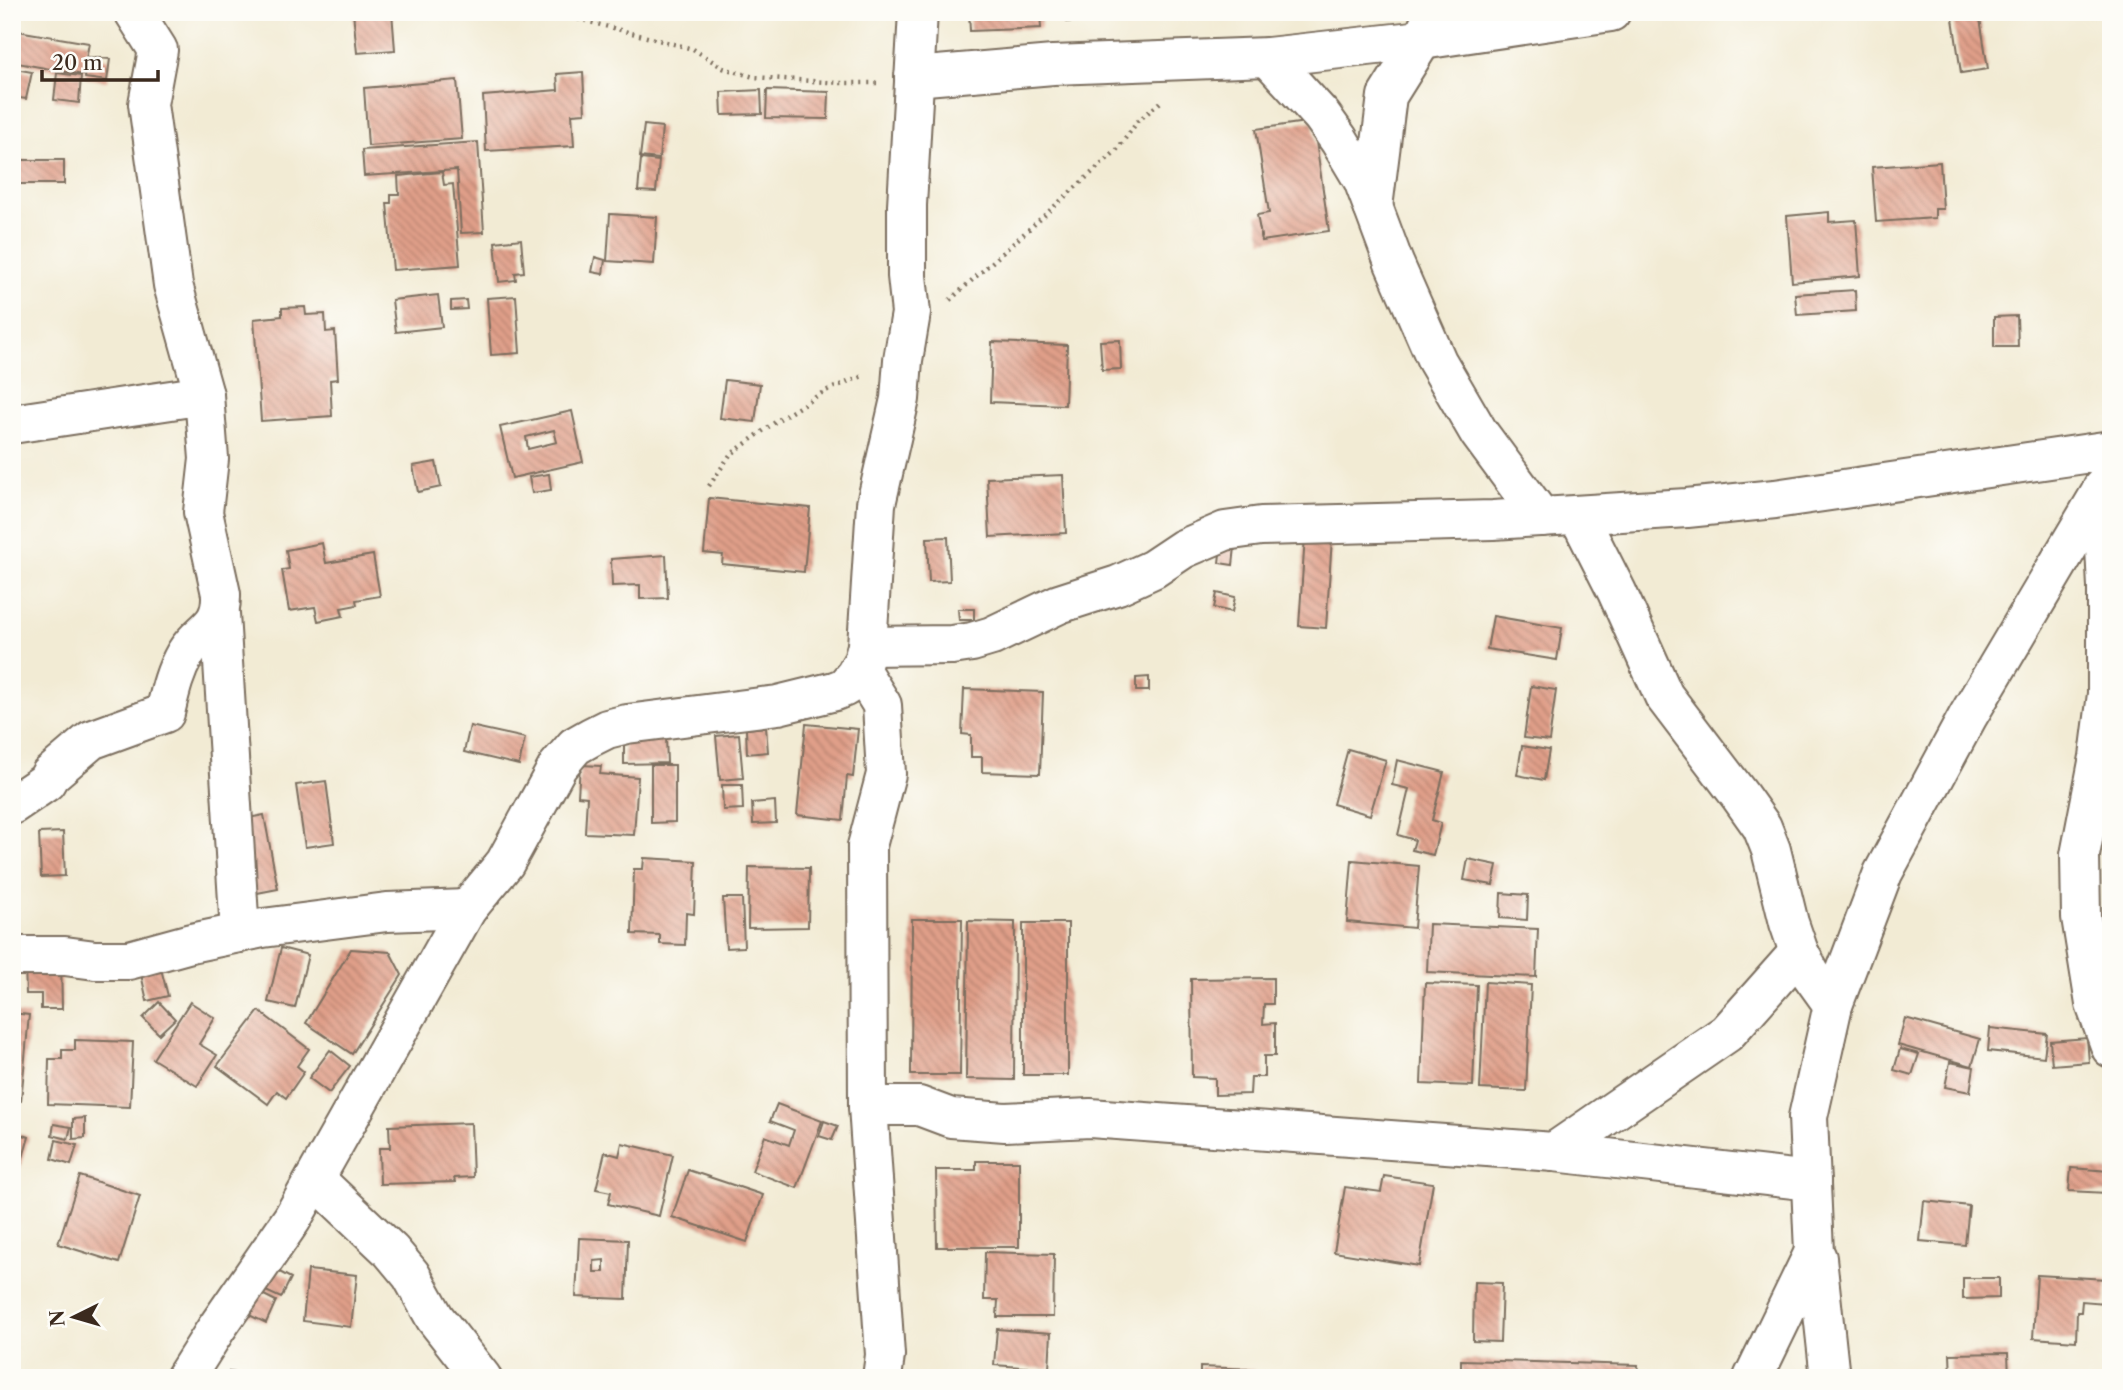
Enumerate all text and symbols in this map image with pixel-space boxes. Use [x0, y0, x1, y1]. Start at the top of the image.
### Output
scale bar [42, 38, 158, 82]
text: 20 m [52, 50, 103, 75]
north arrow [38, 1282, 108, 1352]
text: N [45, 1309, 70, 1328]

